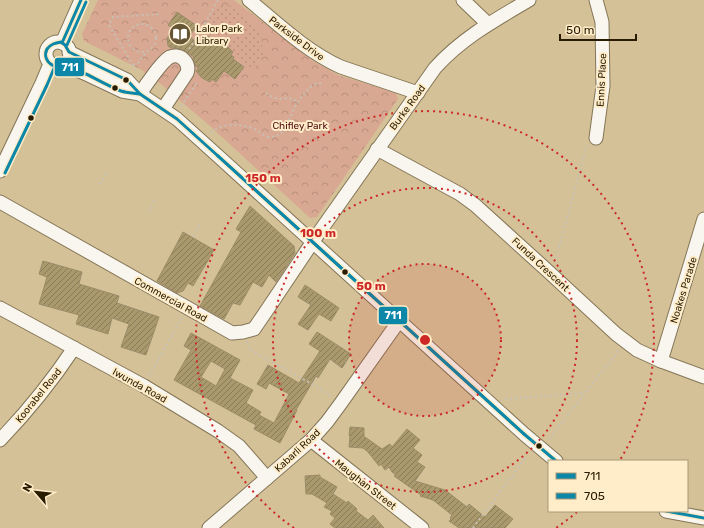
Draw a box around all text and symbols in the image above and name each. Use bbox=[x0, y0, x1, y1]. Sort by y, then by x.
street label: Parkside Drive bbox=[266, 14, 327, 64]
scale bar bbox=[560, 16, 636, 42]
library icon: Lalor Park Library bbox=[167, 21, 193, 47]
place label: Lalor Park Library bbox=[196, 23, 243, 47]
text: 50 m bbox=[566, 23, 594, 37]
street label: Ennis Place bbox=[595, 53, 609, 107]
line badge: 711 bbox=[54, 57, 85, 77]
text: 711 bbox=[61, 61, 79, 74]
unlabelled marker bbox=[121, 75, 131, 85]
unlabelled marker bbox=[110, 83, 120, 93]
street label: Burke Road bbox=[387, 83, 428, 133]
unlabelled marker bbox=[26, 113, 36, 123]
park label: Chifley Park bbox=[272, 120, 328, 132]
text: 150 m bbox=[245, 171, 281, 185]
text: 100 m bbox=[300, 226, 336, 240]
street label: Funda Crescent bbox=[509, 235, 571, 294]
street label: Noakes Parade bbox=[668, 255, 700, 325]
unlabelled marker bbox=[340, 267, 350, 277]
street label: Commercial Road bbox=[132, 275, 209, 325]
text: 50 m bbox=[356, 279, 386, 293]
line badge: 711 bbox=[378, 306, 408, 325]
text: 711 bbox=[384, 309, 402, 322]
centre of rings bbox=[418, 333, 432, 347]
street label: Koorabel Road bbox=[13, 366, 64, 425]
street label: Iwunda Road bbox=[110, 366, 169, 406]
street label: Kabarli Road bbox=[272, 427, 323, 475]
unlabelled marker bbox=[534, 441, 544, 451]
street label: Maughan Street bbox=[332, 457, 398, 512]
legend bbox=[548, 460, 688, 512]
text: 711 bbox=[584, 469, 600, 483]
north arrow bbox=[16, 472, 56, 512]
text: N bbox=[20, 481, 35, 494]
text: 705 bbox=[584, 489, 605, 503]

